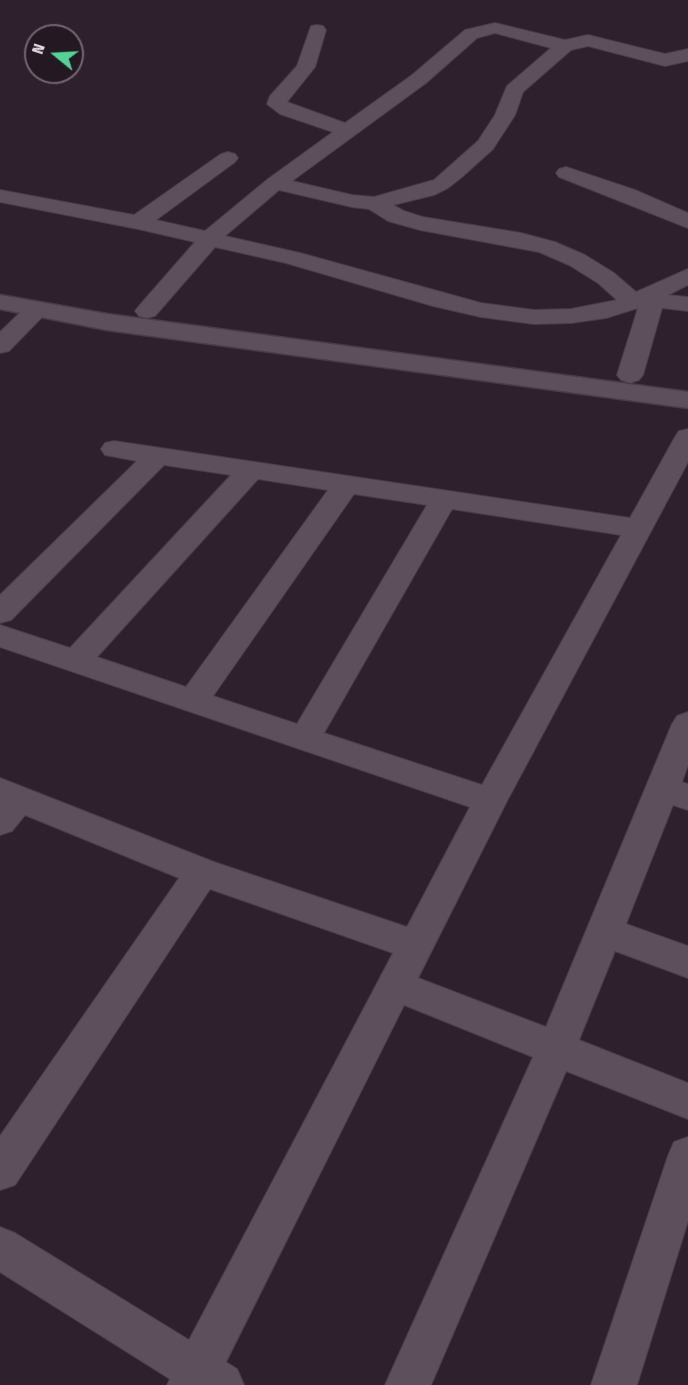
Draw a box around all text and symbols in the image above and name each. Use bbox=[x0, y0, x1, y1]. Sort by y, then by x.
north arrow bbox=[24, 24, 84, 84]
text: N bbox=[28, 41, 49, 56]

